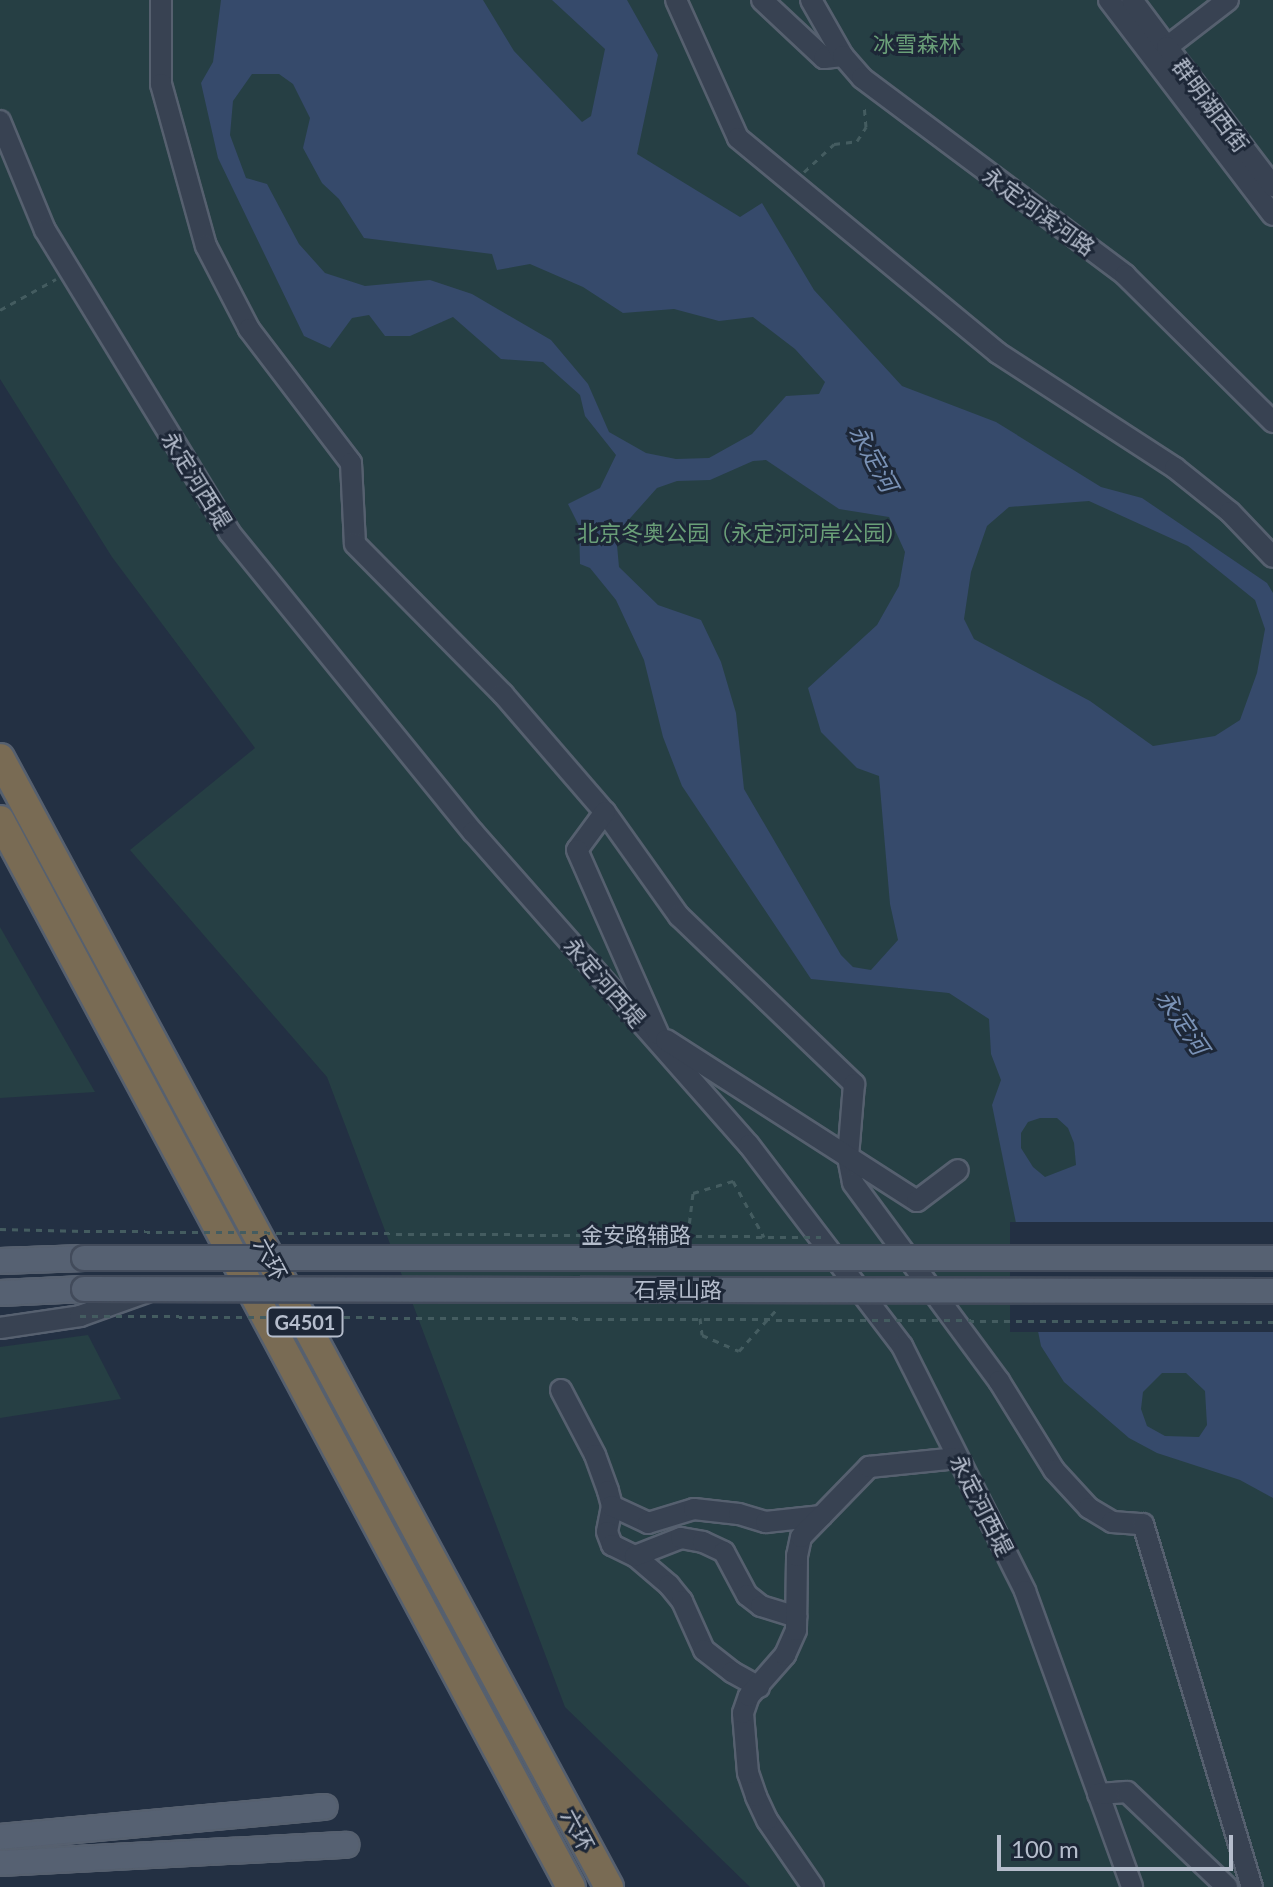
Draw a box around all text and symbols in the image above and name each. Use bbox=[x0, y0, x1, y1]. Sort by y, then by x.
park label: 冰雪森林 bbox=[873, 31, 961, 57]
street label: 群明湖西街 bbox=[1167, 53, 1255, 157]
street label: 永定河滨河路 bbox=[978, 162, 1100, 260]
water label: 永定河 bbox=[844, 420, 904, 496]
street label: 永定河西堤 bbox=[157, 426, 237, 534]
park label: 北京冬奥公园（永定河河岸公园） bbox=[577, 520, 907, 546]
street label: 永定河西堤 bbox=[559, 932, 651, 1032]
water label: 永定河 bbox=[1151, 984, 1215, 1060]
street label: 金安路辅路 bbox=[581, 1222, 691, 1248]
street label: 六环 bbox=[249, 1233, 293, 1285]
street label: 石景山路 bbox=[634, 1277, 722, 1303]
road number: G4501 bbox=[265, 1306, 345, 1338]
street label: 永定河西堤 bbox=[945, 1450, 1019, 1560]
street label: 六环 bbox=[556, 1804, 600, 1856]
scale bar bbox=[1001, 1819, 1237, 1869]
text: 100 m bbox=[1011, 1834, 1079, 1863]

